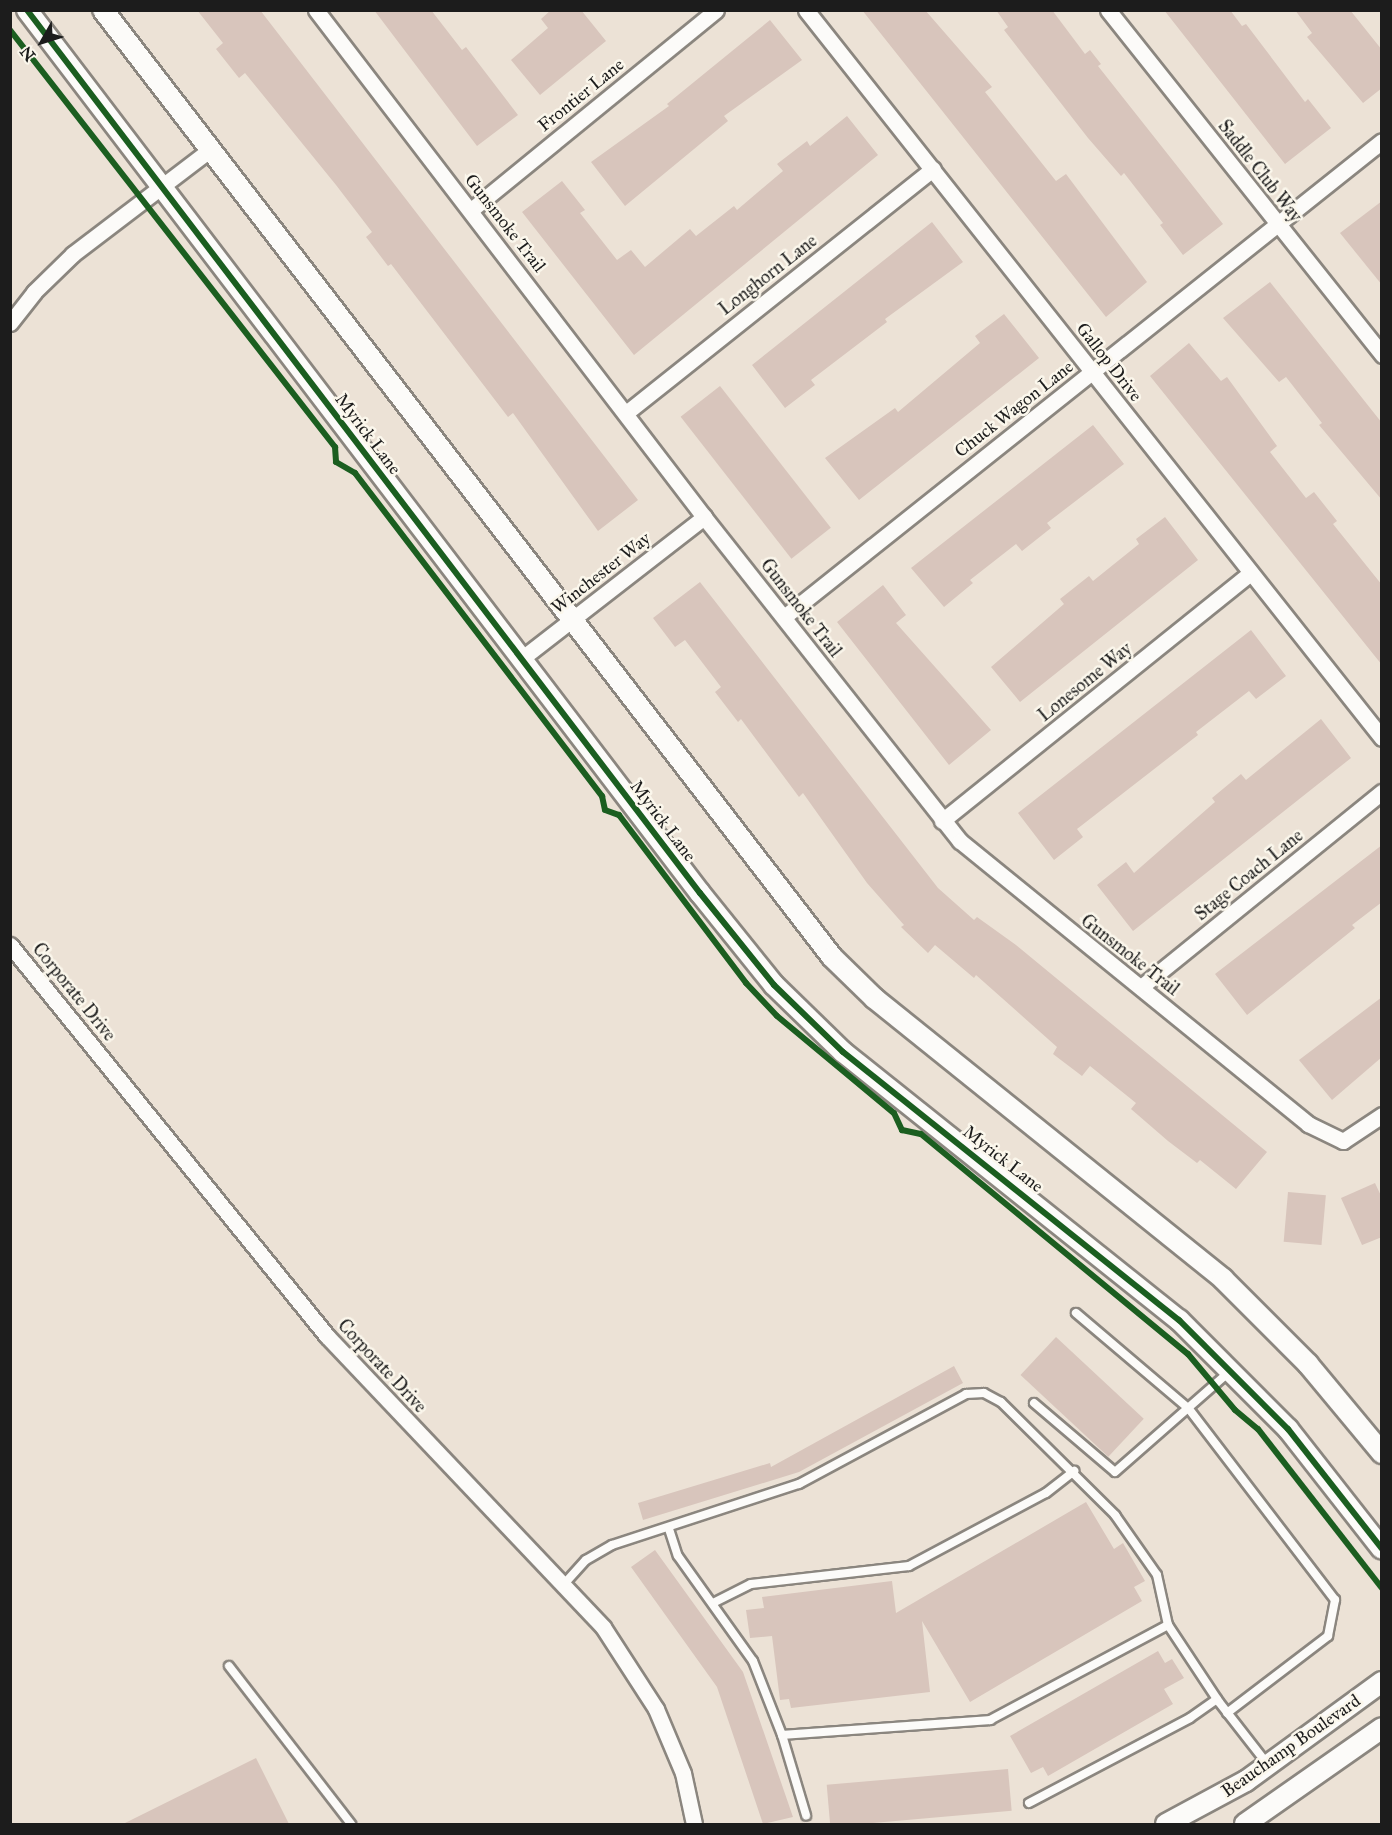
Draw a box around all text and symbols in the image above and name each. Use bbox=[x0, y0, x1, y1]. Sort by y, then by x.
north arrow bbox=[12, 12, 72, 72]
text: N bbox=[16, 42, 39, 65]
street label: Frontier Lane bbox=[534, 54, 628, 136]
street label: Saddle Club Way bbox=[1213, 116, 1307, 226]
street label: Gunsmoke Trail bbox=[460, 170, 550, 276]
street label: Longhorn Lane bbox=[715, 230, 821, 320]
street label: Gallop Drive bbox=[1072, 318, 1146, 406]
street label: Chuck Wagon Lane bbox=[950, 356, 1078, 462]
street label: Myrick Lane bbox=[330, 389, 406, 479]
street label: Winchester Way bbox=[547, 528, 655, 618]
street label: Gunsmoke Trail bbox=[756, 555, 846, 661]
street label: Lonesome Way bbox=[1034, 638, 1136, 726]
street label: Myrick Lane bbox=[625, 776, 701, 866]
street label: Stage Coach Lane bbox=[1191, 825, 1307, 925]
street label: Gunsmoke Trail bbox=[1077, 910, 1183, 1000]
street label: Corporate Drive bbox=[28, 939, 120, 1045]
street label: Myrick Lane bbox=[958, 1121, 1048, 1197]
street label: Corporate Drive bbox=[333, 1315, 431, 1417]
street label: Beauchamp Boulevard bbox=[1217, 1690, 1365, 1802]

